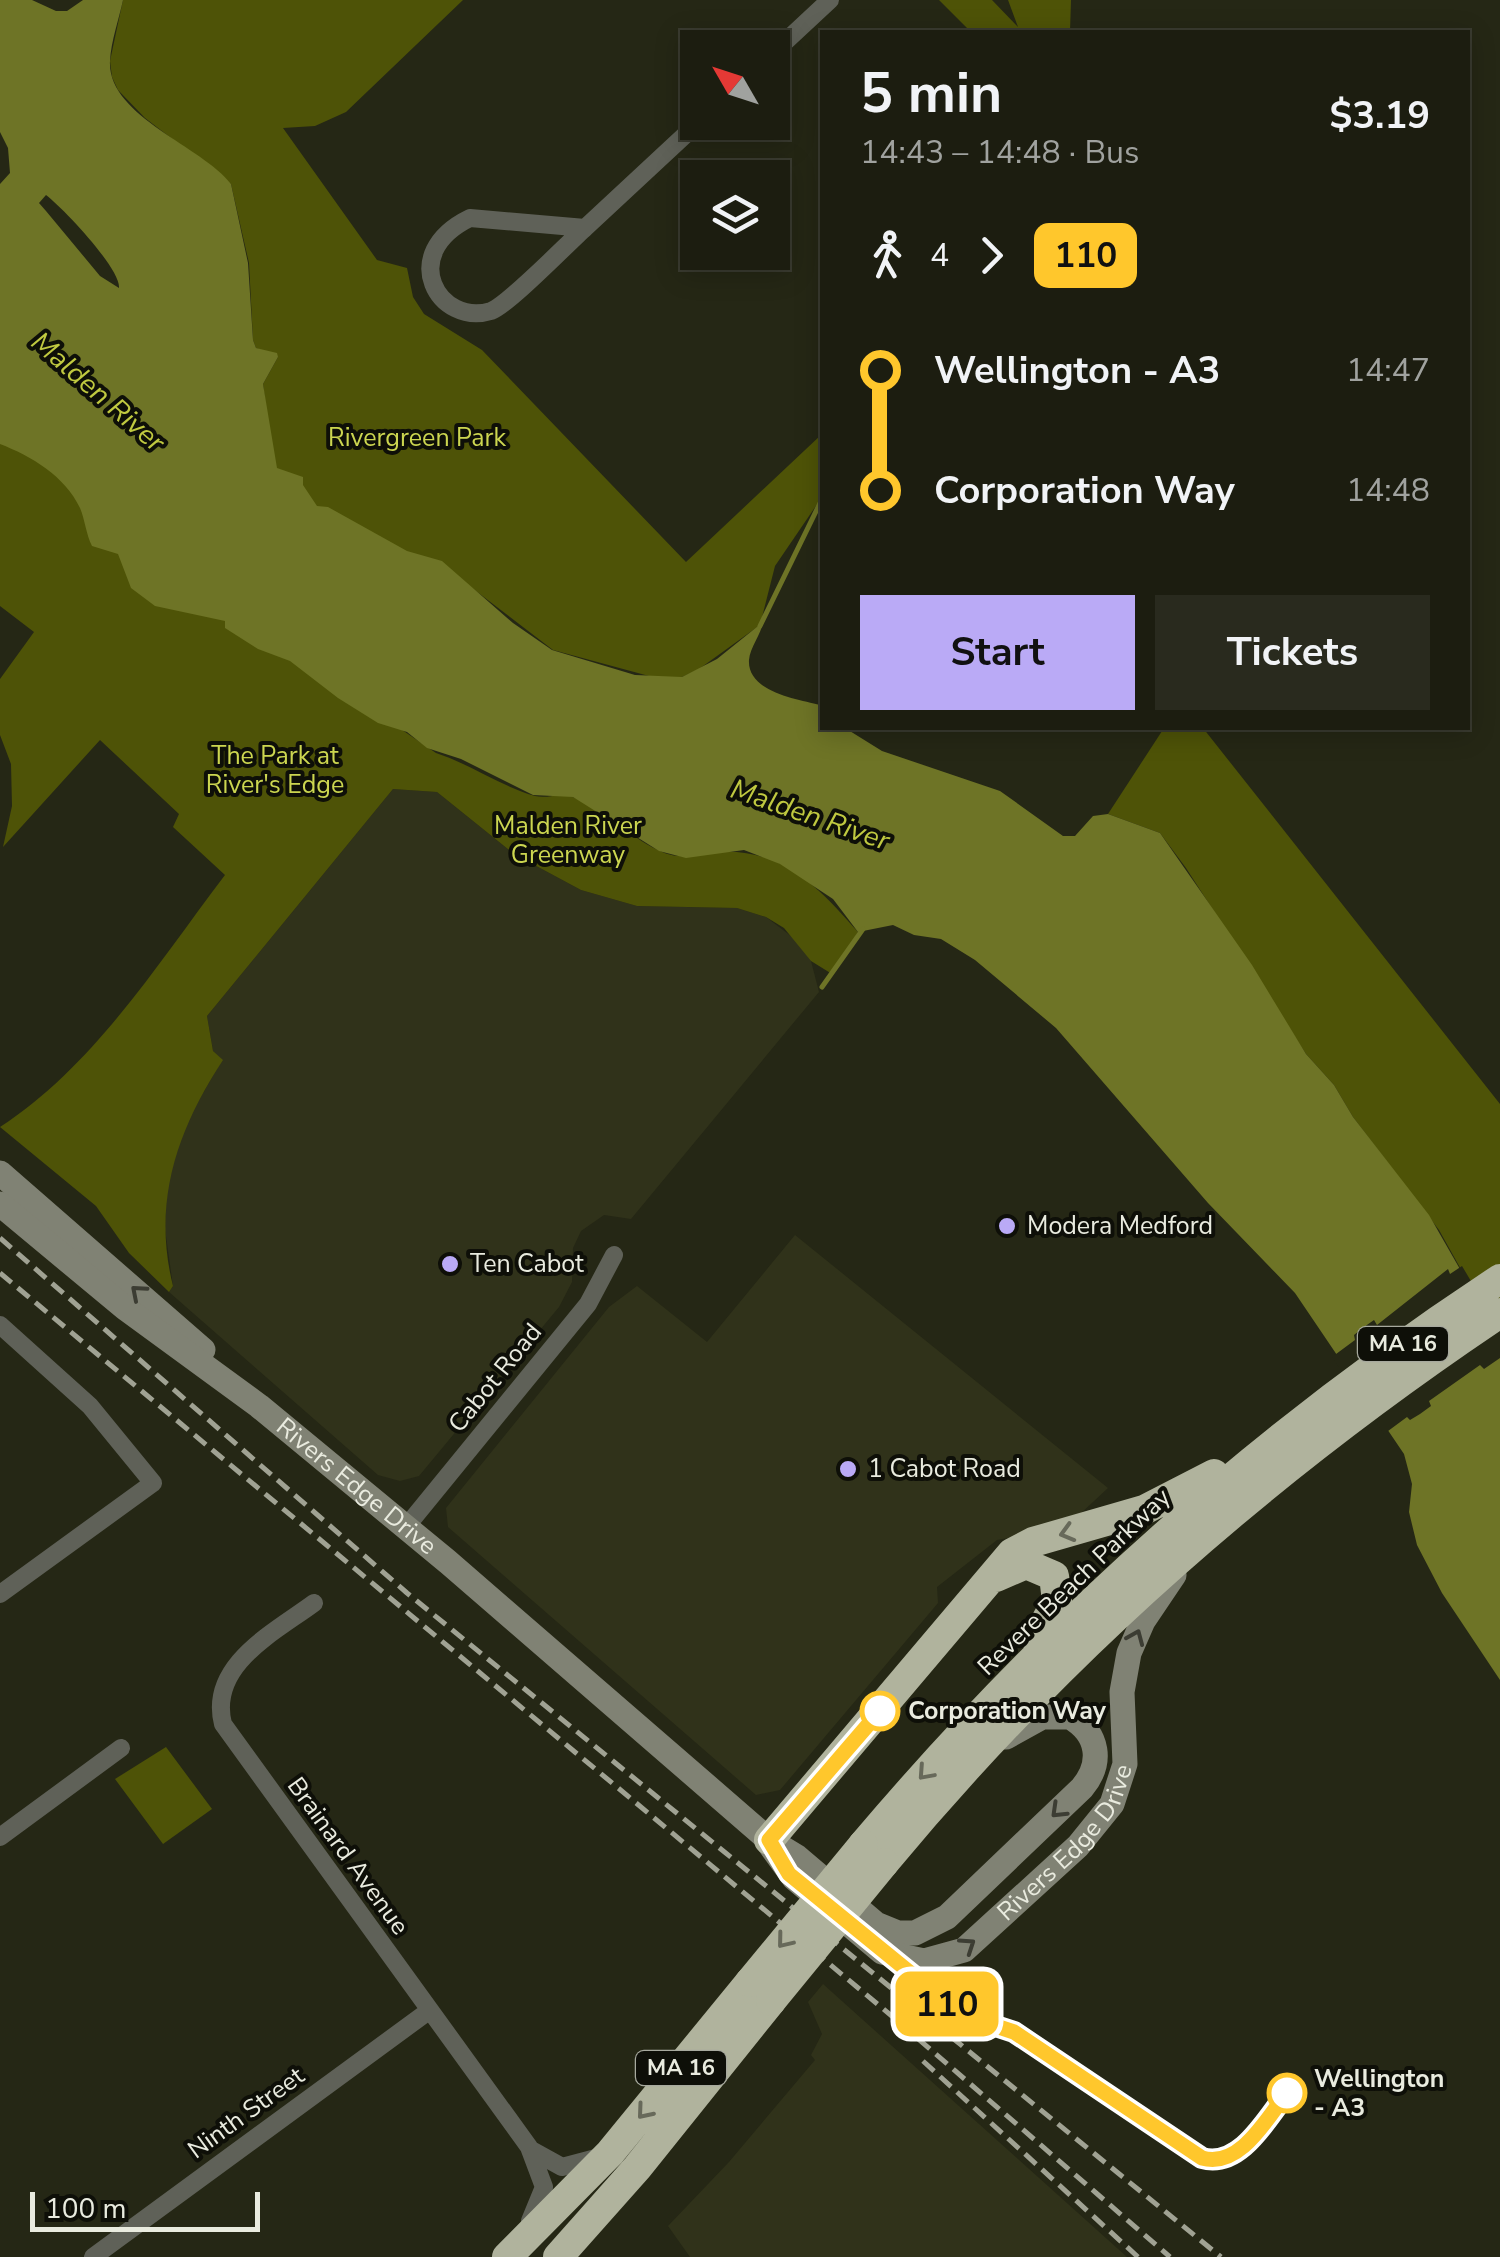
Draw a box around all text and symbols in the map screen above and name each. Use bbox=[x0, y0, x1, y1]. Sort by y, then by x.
north arrow bbox=[680, 30, 790, 140]
map controls bbox=[680, 30, 790, 270]
text: 5 min bbox=[860, 56, 1002, 131]
text: $3.19 bbox=[1329, 90, 1430, 141]
text: 14:43 – 14:48 · Bus bbox=[860, 131, 1139, 174]
button: layers bbox=[680, 160, 790, 270]
icon: walk bbox=[860, 228, 915, 283]
icon: forward bbox=[964, 228, 1019, 283]
text: 110 bbox=[1054, 232, 1117, 279]
text: 4 bbox=[930, 234, 949, 277]
water label: Malden River bbox=[23, 323, 174, 461]
text: Wellington - A3 bbox=[934, 345, 1220, 396]
text: 14:47 bbox=[1346, 349, 1430, 392]
park label: Rivergreen Park bbox=[328, 421, 506, 455]
text: Corporation Way bbox=[934, 465, 1235, 516]
text: 14:48 bbox=[1346, 469, 1430, 512]
button: Start bbox=[860, 595, 1135, 710]
button: Tickets bbox=[1155, 595, 1430, 710]
park label: The Park at River's Edge bbox=[206, 739, 344, 802]
water label: Malden River bbox=[726, 770, 895, 860]
park label: Malden River Greenway bbox=[494, 809, 642, 872]
place label: Modera Medford bbox=[1027, 1209, 1213, 1243]
marker: Modera Medford bbox=[996, 1215, 1018, 1237]
place label: Ten Cabot bbox=[470, 1247, 584, 1281]
marker: Ten Cabot bbox=[439, 1253, 461, 1275]
one-way arrow bbox=[131, 1285, 149, 1303]
street label: Cabot Road bbox=[440, 1316, 550, 1440]
road number: MA 16 bbox=[1358, 1327, 1448, 1361]
street label: Rivers Edge Drive bbox=[269, 1410, 444, 1563]
place label: 1 Cabot Road bbox=[868, 1452, 1021, 1486]
marker: 1 Cabot Road bbox=[837, 1458, 859, 1480]
street label: Revere Beach Parkway bbox=[970, 1481, 1178, 1683]
one-way arrow bbox=[1058, 1521, 1076, 1542]
one-way arrow bbox=[1124, 1630, 1144, 1648]
marker: Corporation Way bbox=[861, 1692, 899, 1730]
place label: Corporation Way bbox=[908, 1694, 1107, 1728]
street label: Rivers Edge Drive bbox=[990, 1760, 1141, 1929]
one-way arrow bbox=[919, 1761, 937, 1780]
street label: Brainard Avenue bbox=[279, 1770, 417, 1942]
one-way arrow bbox=[1051, 1799, 1069, 1817]
one-way arrow bbox=[778, 1929, 796, 1947]
one-way arrow bbox=[957, 1939, 976, 1957]
line badge: 110 bbox=[890, 1972, 1004, 2036]
text: 110 bbox=[915, 1981, 979, 2028]
road number: MA 16 bbox=[636, 2051, 726, 2085]
street label: Ninth Street bbox=[181, 2059, 311, 2167]
place label: Wellington - A3 bbox=[1314, 2062, 1444, 2125]
marker: Wellington - A3 bbox=[1268, 2074, 1306, 2112]
one-way arrow bbox=[638, 2101, 656, 2119]
scale bar bbox=[30, 2187, 260, 2232]
text: 100 m bbox=[45, 2190, 127, 2228]

